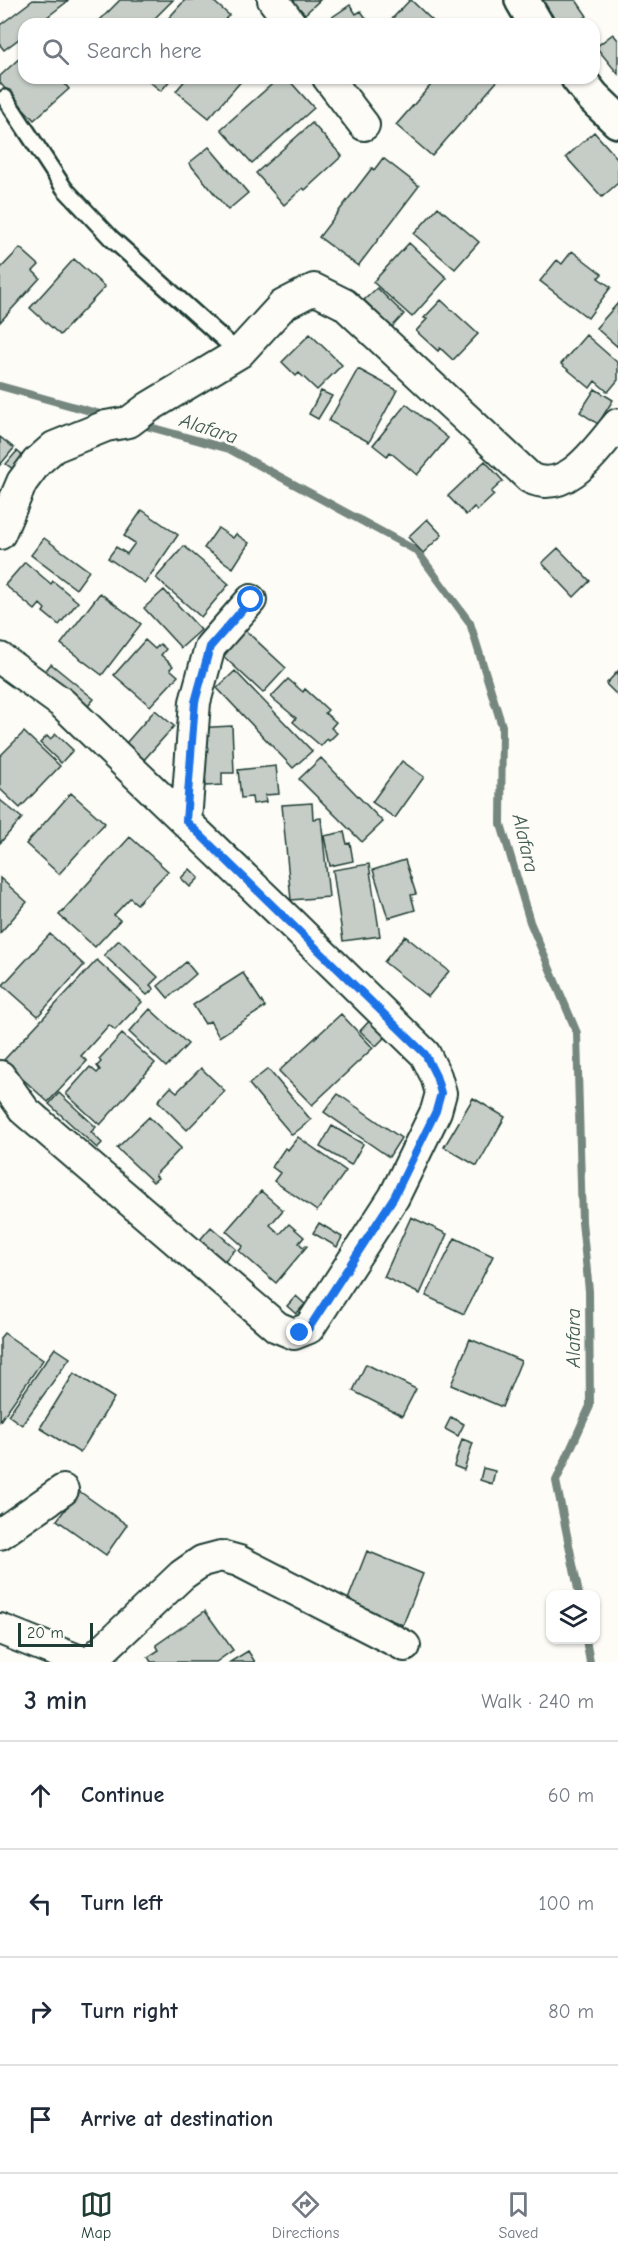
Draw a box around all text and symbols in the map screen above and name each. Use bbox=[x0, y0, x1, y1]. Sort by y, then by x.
search box bbox=[18, 18, 600, 84]
icon: search bbox=[39, 35, 72, 68]
text: Search here bbox=[87, 38, 202, 64]
water label: Alafara bbox=[176, 408, 241, 449]
route start bbox=[237, 586, 263, 612]
water label: Alafara bbox=[507, 811, 543, 875]
water label: Alafara bbox=[562, 1308, 585, 1369]
route end bbox=[286, 1319, 312, 1345]
map controls bbox=[546, 1590, 600, 1644]
button: layers bbox=[546, 1590, 600, 1644]
scale bar bbox=[18, 1620, 93, 1648]
text: 20 m bbox=[27, 1624, 64, 1642]
text: 3 min bbox=[24, 1686, 87, 1716]
text: Walk · 240 m bbox=[481, 1690, 594, 1713]
icon: ahead bbox=[24, 1779, 57, 1812]
text: Continue bbox=[81, 1782, 164, 1808]
text: 60 m bbox=[548, 1784, 594, 1807]
icon: left bbox=[24, 1887, 57, 1920]
text: Turn left bbox=[81, 1890, 163, 1916]
text: 100 m bbox=[539, 1892, 594, 1915]
icon: right bbox=[24, 1995, 57, 2028]
text: Turn right bbox=[81, 1998, 178, 2024]
text: 80 m bbox=[548, 2000, 594, 2023]
icon: arrive bbox=[24, 2103, 57, 2136]
text: Arrive at destination bbox=[81, 2106, 273, 2132]
tab: Map bbox=[80, 2188, 113, 2242]
tab: Directions bbox=[272, 2188, 339, 2242]
tab: Saved bbox=[498, 2188, 538, 2242]

